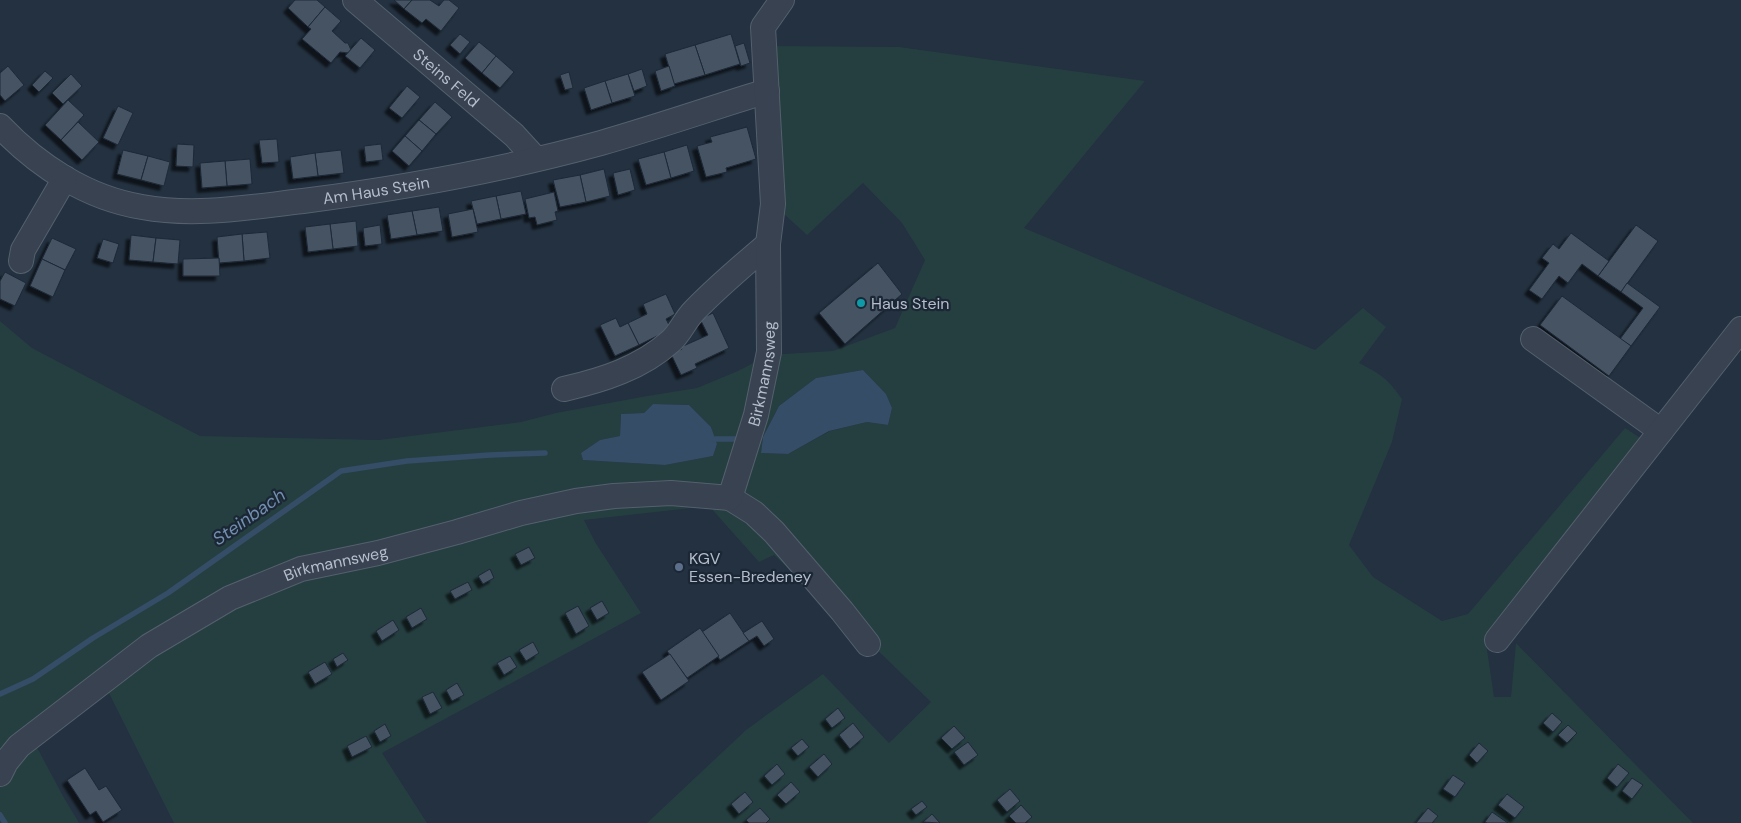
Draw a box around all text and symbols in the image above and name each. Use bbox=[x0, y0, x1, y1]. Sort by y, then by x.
street label: Steins Feld bbox=[409, 44, 484, 112]
street label: Am Haus Stein bbox=[321, 172, 431, 209]
place label: Haus Stein bbox=[871, 293, 950, 314]
marker: Haus Stein bbox=[855, 297, 867, 309]
street label: Birkmannsweg bbox=[743, 321, 780, 429]
water label: Steinbach bbox=[208, 483, 290, 551]
street label: Birkmannsweg bbox=[280, 541, 390, 586]
place label: KGV Essen-Bredeney bbox=[689, 548, 811, 587]
marker: KGV Essen-Bredeney bbox=[673, 561, 685, 573]

